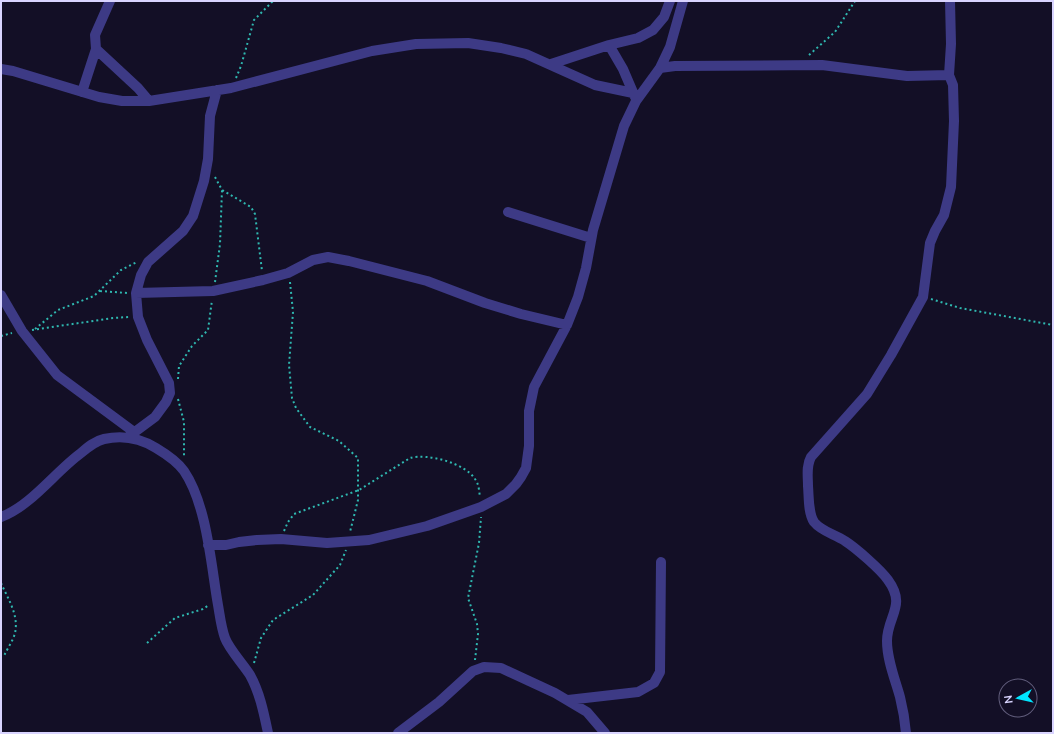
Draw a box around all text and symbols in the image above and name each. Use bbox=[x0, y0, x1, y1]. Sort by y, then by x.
north arrow bbox=[998, 678, 1038, 718]
text: N bbox=[1001, 694, 1016, 704]

